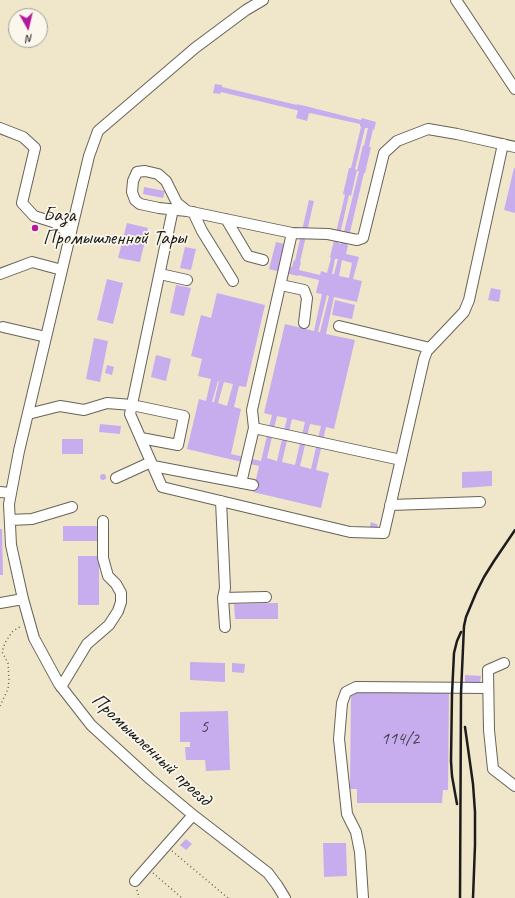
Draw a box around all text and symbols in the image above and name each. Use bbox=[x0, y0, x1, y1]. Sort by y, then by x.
north arrow bbox=[8, 8, 48, 48]
text: N bbox=[25, 31, 34, 46]
place label: База Промышленной Тары bbox=[43, 204, 186, 251]
marker: База Промышленной Тары bbox=[30, 223, 40, 233]
street label: Промышленный проезд bbox=[86, 688, 216, 812]
house number: 5 bbox=[200, 716, 208, 738]
house number: 114/2 bbox=[381, 728, 419, 750]

